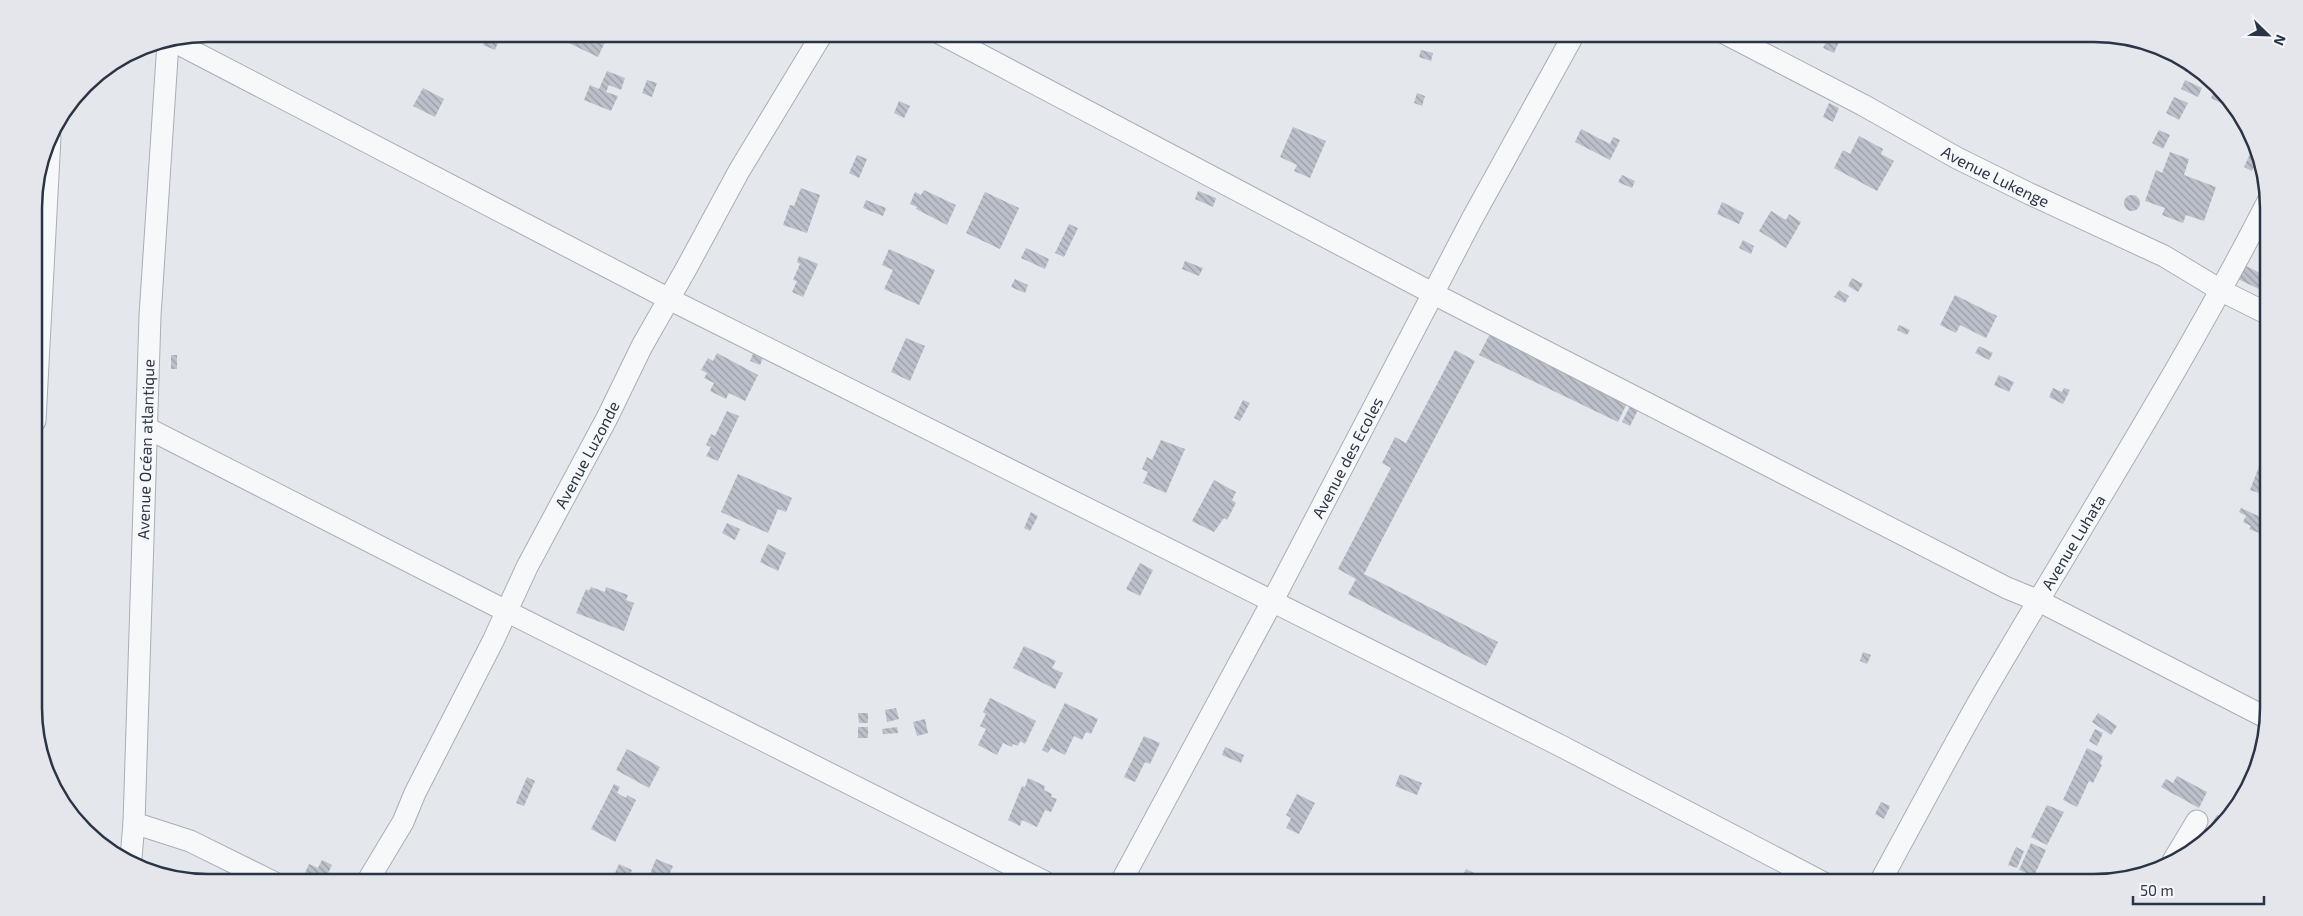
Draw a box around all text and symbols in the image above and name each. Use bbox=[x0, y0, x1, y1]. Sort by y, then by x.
north arrow bbox=[2243, 10, 2293, 60]
text: N bbox=[2271, 32, 2290, 48]
street label: Avenue Lukenge bbox=[1939, 141, 2053, 211]
street label: Avenue Océan atlantique bbox=[133, 359, 158, 540]
street label: Avenue des Ecoles bbox=[1308, 394, 1386, 521]
street label: Avenue Luzonde bbox=[550, 398, 623, 511]
street label: Avenue Luhata bbox=[2037, 491, 2109, 593]
scale bar bbox=[2133, 874, 2264, 906]
text: 50 m bbox=[2140, 881, 2174, 899]

